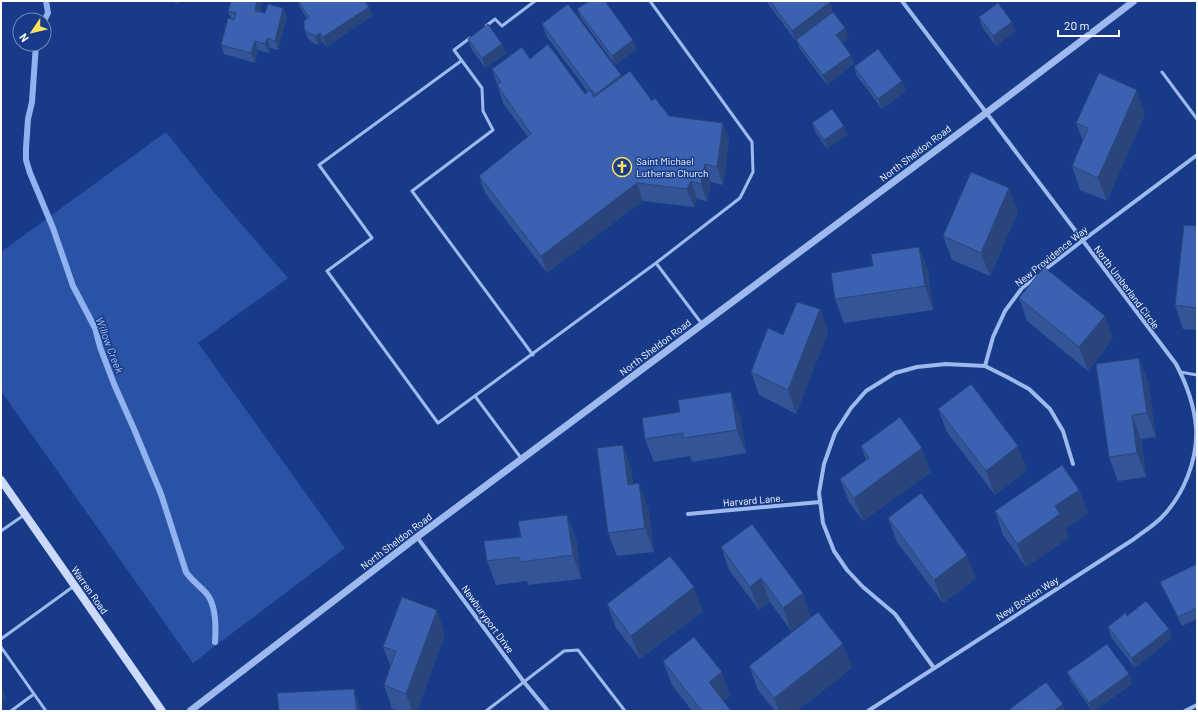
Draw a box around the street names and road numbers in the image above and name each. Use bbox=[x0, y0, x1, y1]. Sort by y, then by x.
street label: North Sheldon Road bbox=[877, 122, 953, 184]
street label: New Providence Way bbox=[1012, 223, 1090, 289]
street label: North Umberland Circle bbox=[1092, 243, 1162, 331]
street label: North Sheldon Road bbox=[617, 316, 693, 378]
street label: Harvard Lane. bbox=[722, 491, 784, 509]
street label: North Sheldon Road bbox=[358, 510, 434, 572]
street label: Warren Road bbox=[69, 564, 111, 616]
street label: New Boston Way bbox=[994, 573, 1061, 623]
street label: Newburyport Drive bbox=[459, 583, 517, 655]

